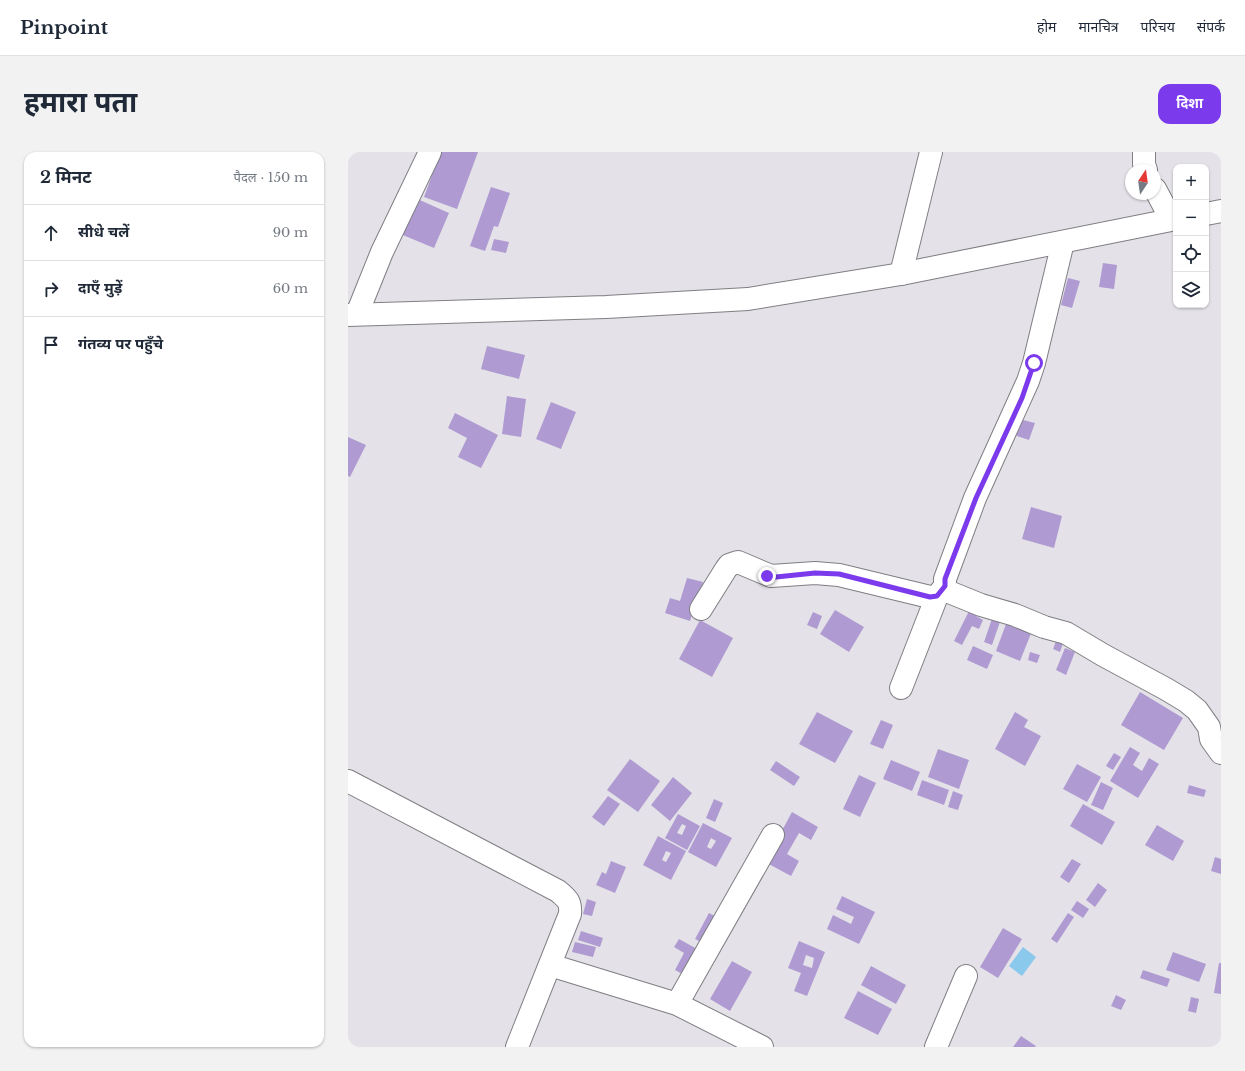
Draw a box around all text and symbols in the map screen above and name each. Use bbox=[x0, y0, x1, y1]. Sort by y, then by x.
text: Pinpoint bbox=[20, 16, 108, 39]
text: होम bbox=[1037, 18, 1056, 36]
text: मानचित्र bbox=[1078, 18, 1119, 36]
text: परिचय bbox=[1141, 18, 1175, 36]
text: संपर्क bbox=[1197, 18, 1225, 36]
button: दिशा bbox=[1158, 84, 1221, 124]
text: हमारा पता bbox=[24, 85, 137, 120]
north arrow bbox=[1125, 164, 1161, 200]
map controls bbox=[1173, 164, 1209, 308]
button: + bbox=[1173, 164, 1209, 200]
text: 2 मिनट bbox=[40, 167, 91, 188]
text: पैदल · 150 m bbox=[234, 169, 308, 186]
button: − bbox=[1173, 200, 1209, 236]
icon: ahead bbox=[40, 222, 62, 244]
text: सीधे चलें bbox=[78, 222, 129, 241]
text: 90 m bbox=[273, 224, 308, 241]
button: locate bbox=[1173, 236, 1209, 272]
button: layers bbox=[1173, 272, 1209, 308]
icon: right bbox=[40, 278, 62, 300]
text: दाएँ मुड़ें bbox=[78, 278, 122, 297]
text: 60 m bbox=[273, 280, 308, 297]
icon: arrive bbox=[40, 334, 62, 356]
text: गंतव्य पर पहुँचे bbox=[78, 334, 163, 353]
route start bbox=[1025, 354, 1043, 372]
route end bbox=[758, 567, 776, 585]

